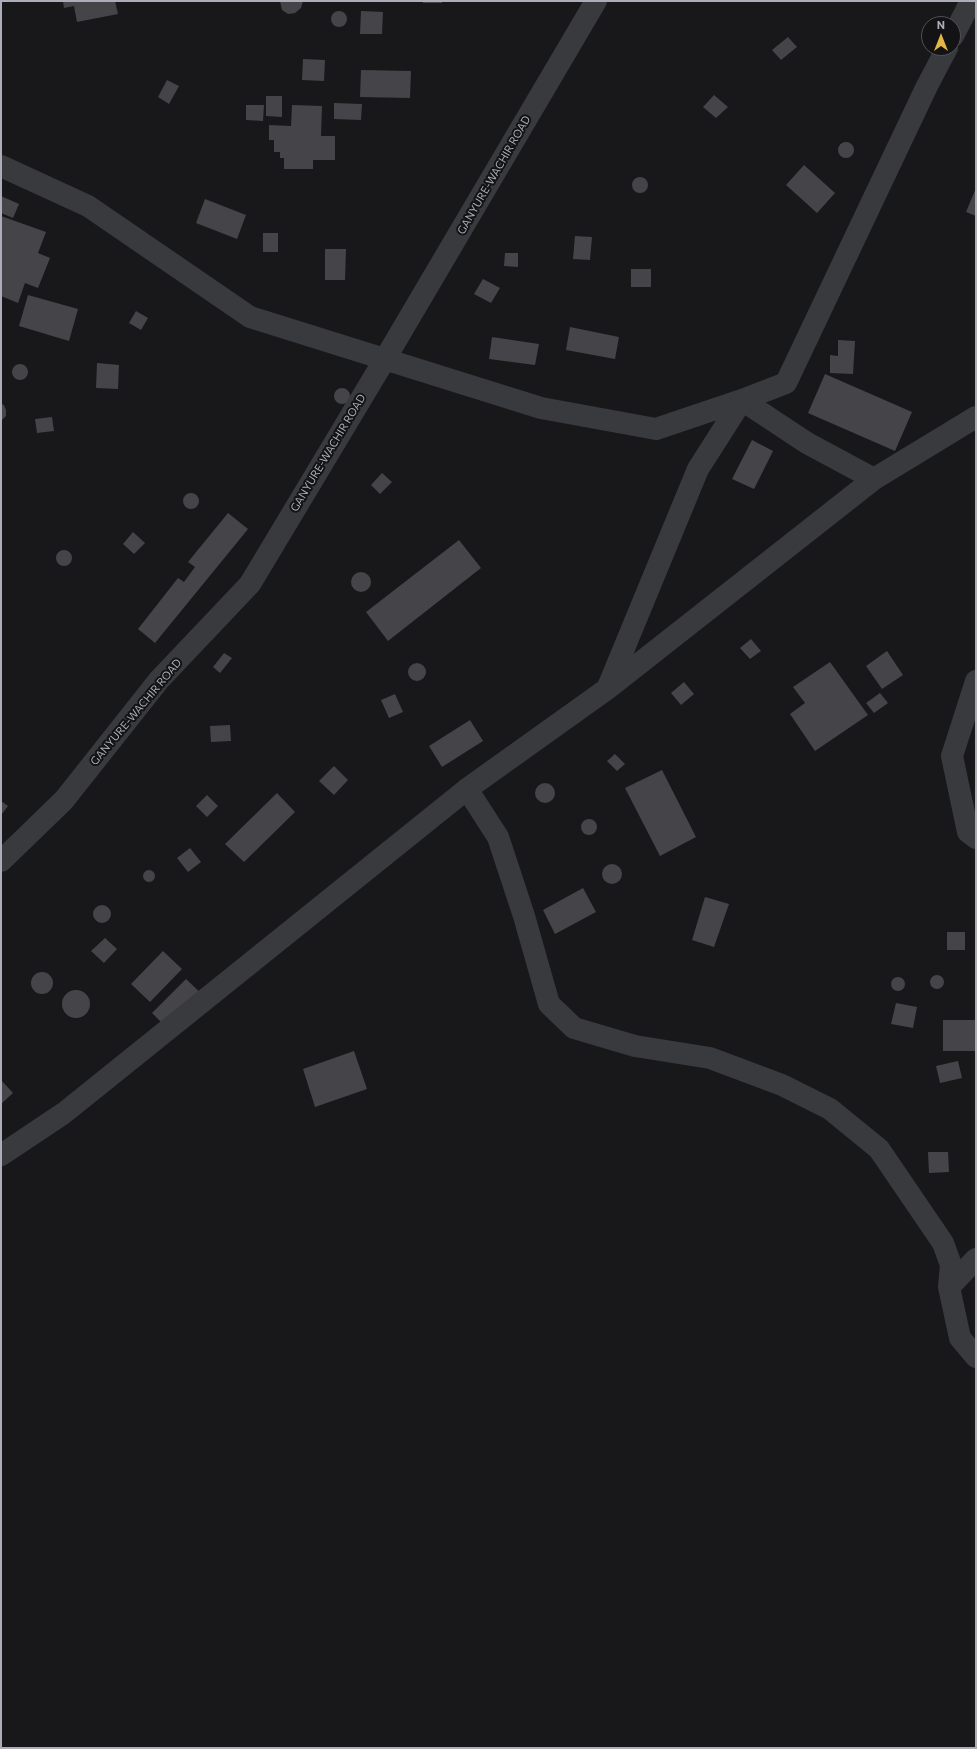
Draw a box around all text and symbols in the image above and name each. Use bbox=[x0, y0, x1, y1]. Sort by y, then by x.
north arrow bbox=[921, 16, 961, 56]
text: N bbox=[937, 18, 945, 31]
street label: GANYURE-WACHIR ROAD bbox=[455, 113, 533, 237]
street label: GANYURE-WACHIR ROAD bbox=[288, 392, 368, 514]
street label: GANYURE-WACHIR ROAD bbox=[88, 656, 184, 768]

